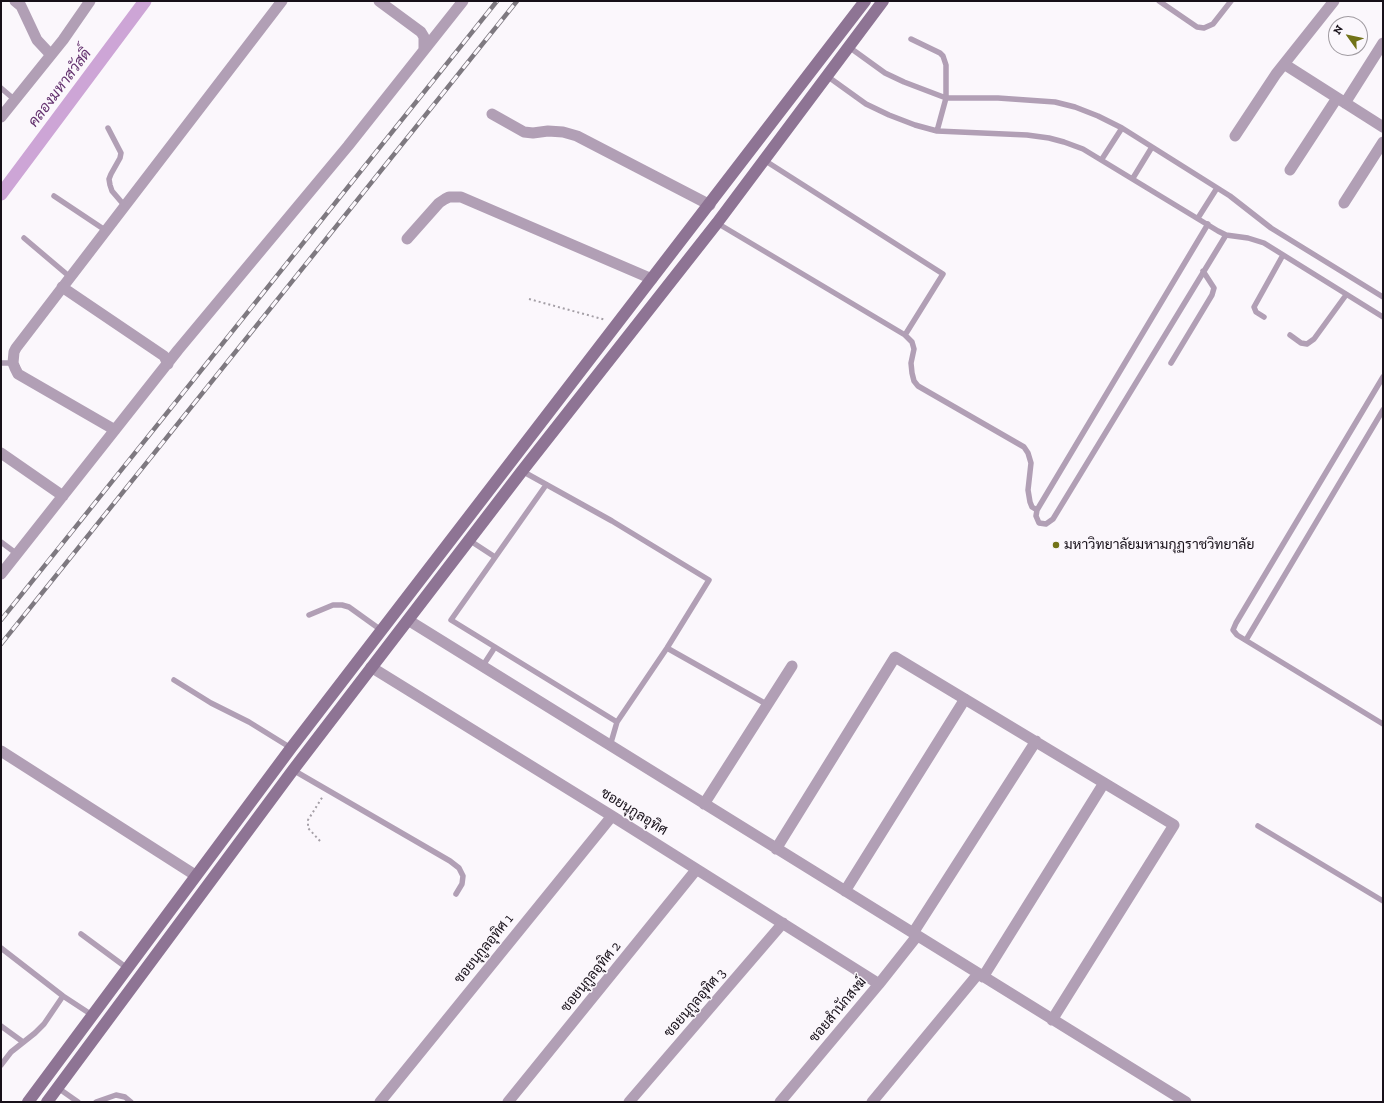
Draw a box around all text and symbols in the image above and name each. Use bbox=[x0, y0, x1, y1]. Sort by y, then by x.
north arrow bbox=[1328, 16, 1368, 56]
text: N bbox=[1331, 23, 1346, 37]
water label: คลองมหาสวัสดิ์ bbox=[25, 45, 95, 131]
place label: มหาวิทยาลัยมหามกุฏราชวิทยาลัย bbox=[1064, 537, 1254, 553]
marker: มหาวิทยาลัยมหามกุฏราชวิทยาลัย bbox=[1051, 540, 1061, 550]
street label: ซอยนุกูลอุทิศ bbox=[597, 785, 671, 839]
street label: ซอยนุกูลอุทิศ 1 bbox=[451, 911, 517, 987]
street label: ซอยนุกูลอุทิศ 2 bbox=[557, 938, 625, 1016]
street label: ซอยนุกูลอุทิศ 3 bbox=[661, 965, 729, 1041]
street label: ซอยสำนักสงฆ์ bbox=[806, 974, 870, 1046]

